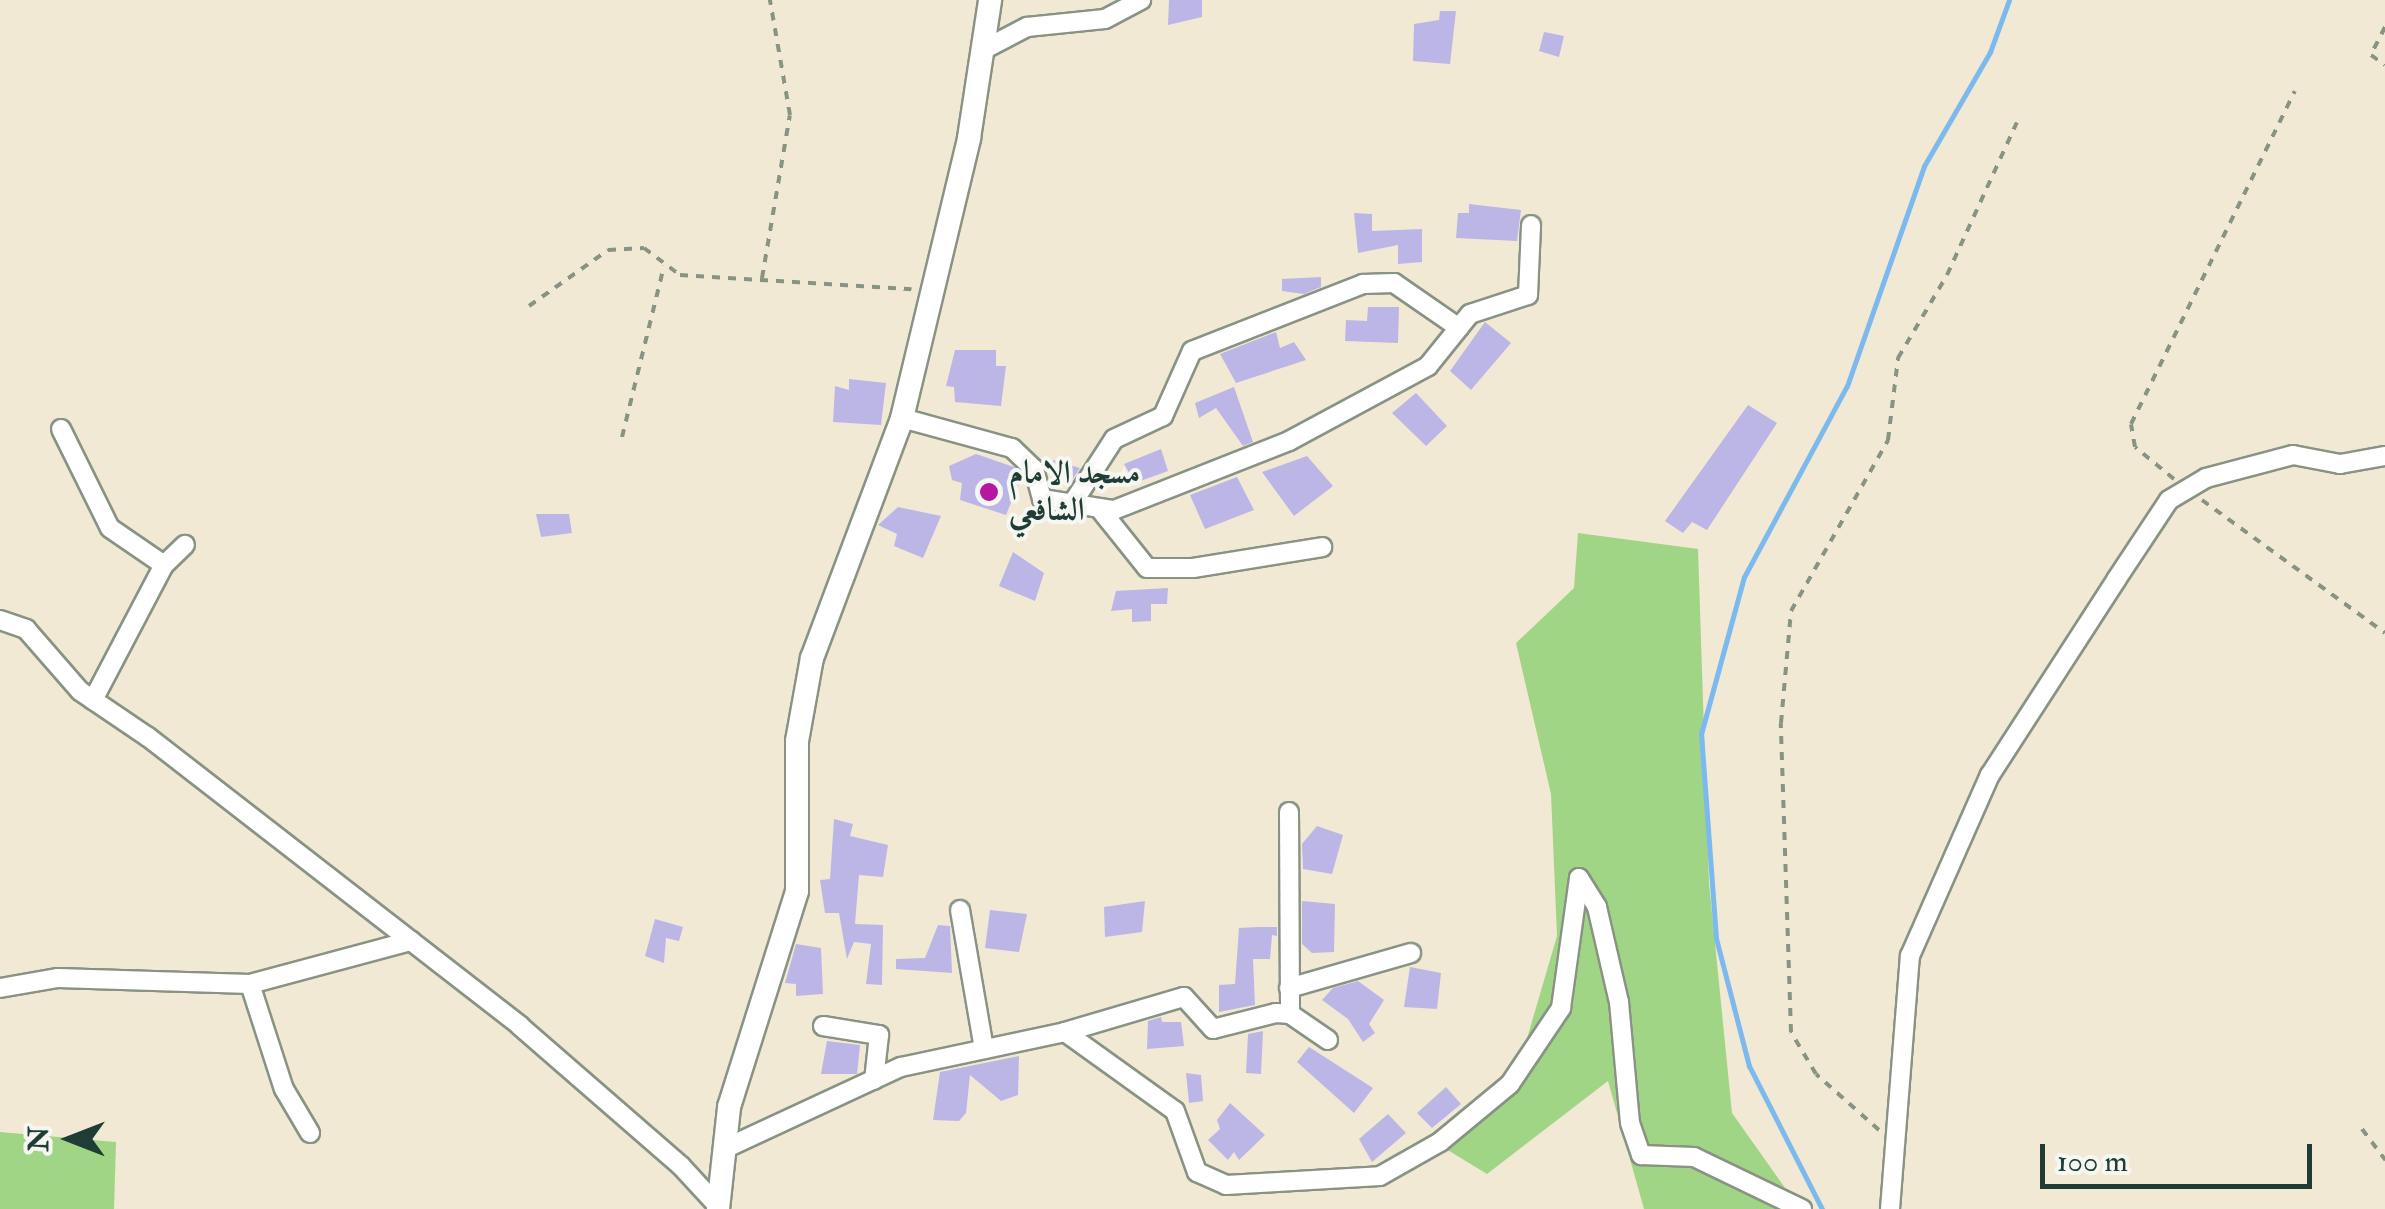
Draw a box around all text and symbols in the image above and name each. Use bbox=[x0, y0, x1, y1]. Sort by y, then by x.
place label: مسجد الامام الشافعي bbox=[1009, 455, 1140, 530]
marker: مسجد الامام الشافعي bbox=[978, 481, 1000, 503]
north arrow bbox=[20, 1089, 120, 1189]
scale bar bbox=[2045, 1124, 2318, 1186]
text: N bbox=[22, 1126, 57, 1152]
text: 100 m bbox=[2057, 1143, 2128, 1180]

